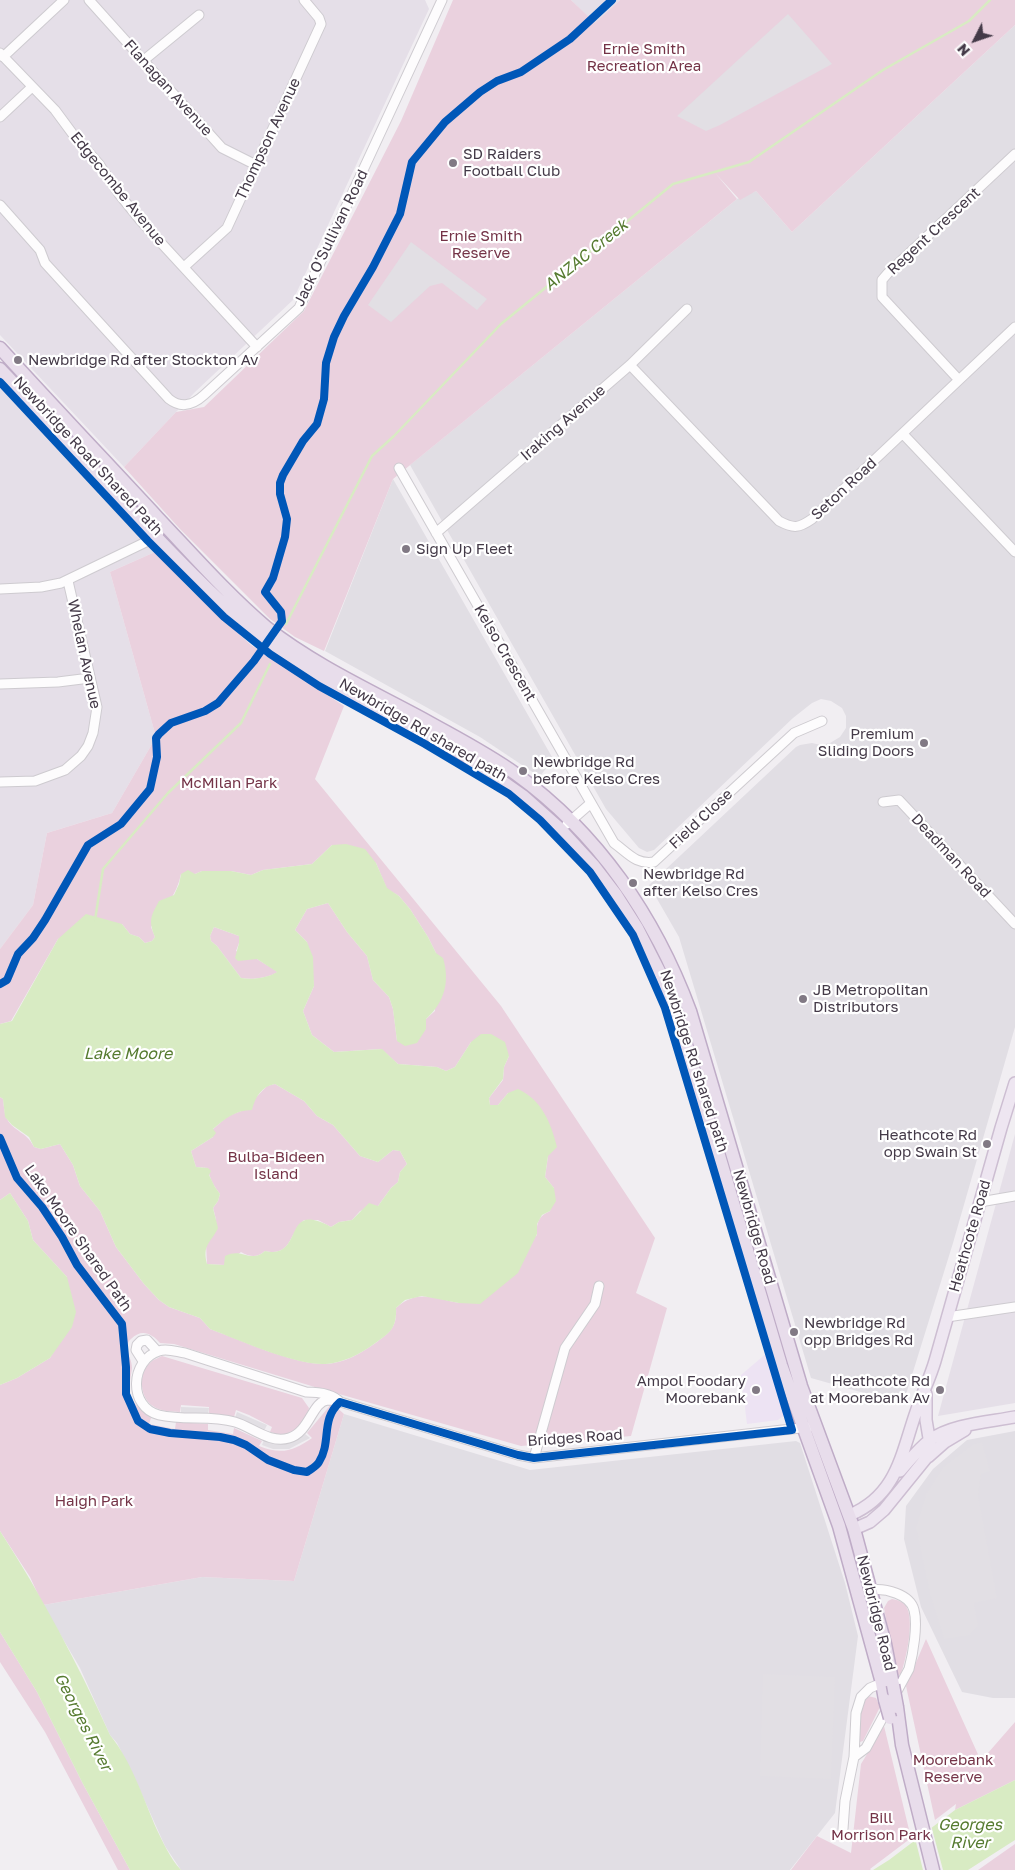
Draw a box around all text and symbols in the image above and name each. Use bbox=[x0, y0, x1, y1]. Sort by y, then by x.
north arrow bbox=[950, 15, 1000, 65]
street label: Flanagan Avenue bbox=[120, 36, 216, 140]
park label: Ernie Smith Recreation Area bbox=[587, 40, 701, 75]
text: N bbox=[953, 41, 973, 60]
street label: Thompson Avenue bbox=[232, 75, 304, 203]
street label: Edgecombe Avenue bbox=[67, 128, 169, 250]
place label: SD Raiders Football Club bbox=[463, 145, 560, 180]
marker: SD Raiders Football Club bbox=[447, 157, 459, 169]
street label: Jack O'Sullivan Road bbox=[290, 167, 372, 309]
street label: Regent Crescent bbox=[884, 183, 984, 279]
water label: ANZAC Creek bbox=[540, 215, 632, 295]
park label: Ernie Smith Reserve bbox=[440, 227, 522, 262]
place label: Newbridge Rd after Stockton Av bbox=[28, 351, 258, 369]
marker: Newbridge Rd after Stockton Av bbox=[12, 354, 24, 366]
street label: Newbridge Road Shared Path bbox=[10, 373, 166, 539]
street label: Iraking Avenue bbox=[517, 381, 609, 465]
street label: Seton Road bbox=[808, 454, 880, 524]
place label: Sign Up Fleet bbox=[416, 540, 513, 558]
marker: Sign Up Fleet bbox=[400, 543, 412, 555]
street label: Whelan Avenue bbox=[64, 598, 104, 710]
street label: Kelso Crescent bbox=[470, 601, 540, 705]
street label: Newbridge Rd shared path bbox=[336, 674, 510, 786]
place label: Premium Sliding Doors bbox=[818, 725, 914, 760]
marker: Premium Sliding Doors bbox=[918, 737, 930, 749]
place label: Newbridge Rd before Kelso Cres bbox=[533, 753, 660, 788]
marker: Newbridge Rd before Kelso Cres bbox=[517, 765, 529, 777]
park label: McMilan Park bbox=[181, 774, 277, 792]
street label: Field Close bbox=[666, 785, 736, 853]
street label: Deadman Road bbox=[907, 810, 995, 902]
place label: Newbridge Rd after Kelso Cres bbox=[643, 865, 758, 900]
marker: Newbridge Rd after Kelso Cres bbox=[627, 877, 639, 889]
street label: Newbridge Rd shared path bbox=[656, 967, 732, 1155]
place label: JB Metropolitan Distributors bbox=[813, 981, 928, 1016]
marker: JB Metropolitan Distributors bbox=[797, 993, 809, 1005]
water label: Lake Moore bbox=[84, 1044, 172, 1064]
place label: Heathcote Rd opp Swain St bbox=[878, 1126, 977, 1161]
marker: Heathcote Rd opp Swain St bbox=[981, 1138, 993, 1150]
park label: Bulba-Bideen Island bbox=[227, 1148, 325, 1183]
street label: Lake Moore Shared Path bbox=[21, 1161, 135, 1315]
street label: Newbridge Road bbox=[729, 1167, 779, 1287]
street label: Heathcote Road bbox=[945, 1178, 995, 1294]
place label: Newbridge Rd opp Bridges Rd bbox=[804, 1314, 913, 1349]
marker: Newbridge Rd opp Bridges Rd bbox=[788, 1326, 800, 1338]
place label: Ampol Foodary Moorebank bbox=[637, 1372, 746, 1407]
place label: Heathcote Rd at Moorebank Av bbox=[810, 1372, 930, 1407]
marker: Ampol Foodary Moorebank bbox=[750, 1384, 762, 1396]
marker: Heathcote Rd at Moorebank Av bbox=[934, 1384, 946, 1396]
street label: Bridges Road bbox=[527, 1426, 623, 1450]
park label: Haigh Park bbox=[55, 1492, 133, 1510]
street label: Newbridge Road bbox=[853, 1553, 899, 1673]
water label: Georges River bbox=[50, 1670, 116, 1774]
park label: Moorebank Reserve bbox=[913, 1751, 993, 1786]
park label: Bill Morrison Park bbox=[831, 1809, 931, 1844]
water label: Georges River bbox=[938, 1815, 1002, 1853]

